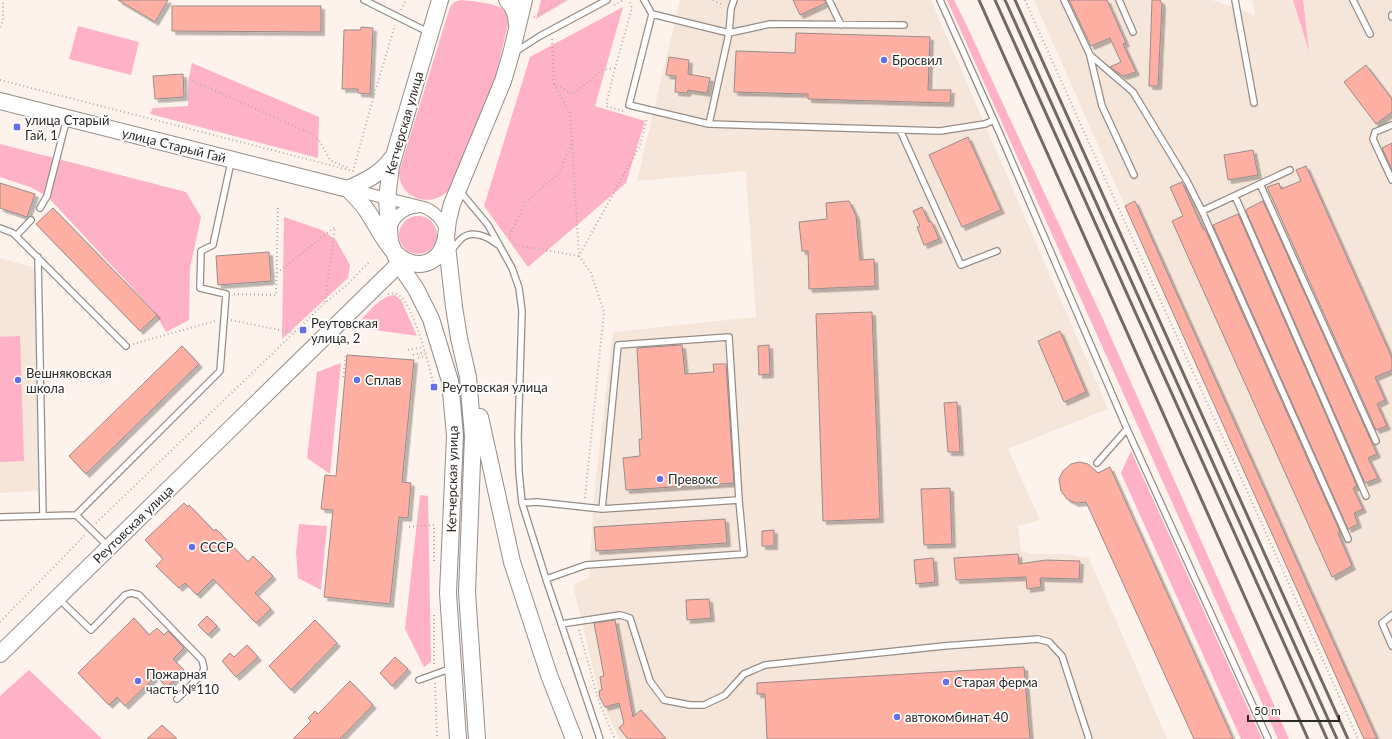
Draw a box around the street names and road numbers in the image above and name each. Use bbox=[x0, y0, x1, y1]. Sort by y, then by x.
street label: Кетчерская улица bbox=[382, 69, 426, 177]
street label: улица Старый Гай bbox=[120, 124, 228, 166]
street label: Кетчерская улица bbox=[443, 425, 461, 533]
street label: Реутовская улица bbox=[89, 482, 177, 566]

